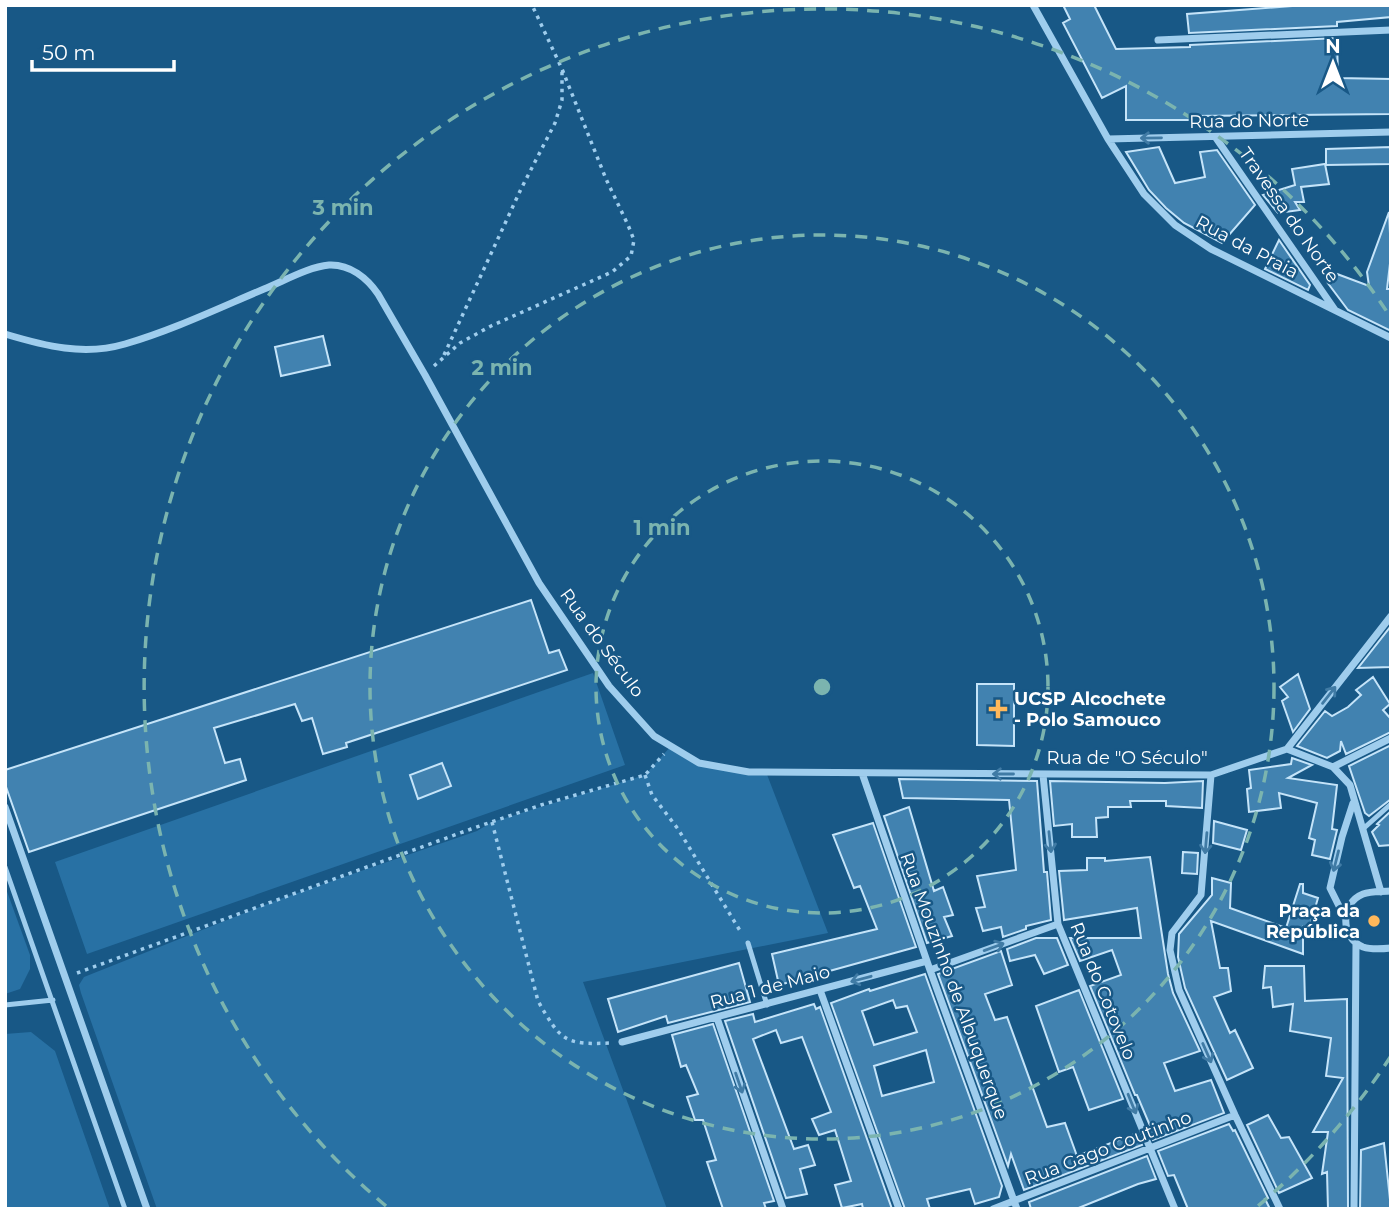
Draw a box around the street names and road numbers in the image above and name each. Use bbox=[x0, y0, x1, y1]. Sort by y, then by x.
street label: Rua do Norte bbox=[1189, 109, 1309, 133]
street label: Travessa do Norte bbox=[1234, 143, 1344, 287]
street label: Rua da Praia bbox=[1192, 211, 1302, 283]
street label: Rua do Século bbox=[555, 584, 649, 702]
street label: Rua de "O Século" bbox=[1046, 747, 1208, 769]
street label: Rua Mouzinho de Albuquerque bbox=[895, 849, 1013, 1123]
street label: Rua do Cotovelo bbox=[1065, 919, 1141, 1063]
street label: Rua 1 de Maio bbox=[708, 960, 832, 1014]
street label: Rua Gago Coutinho bbox=[1022, 1106, 1194, 1190]

